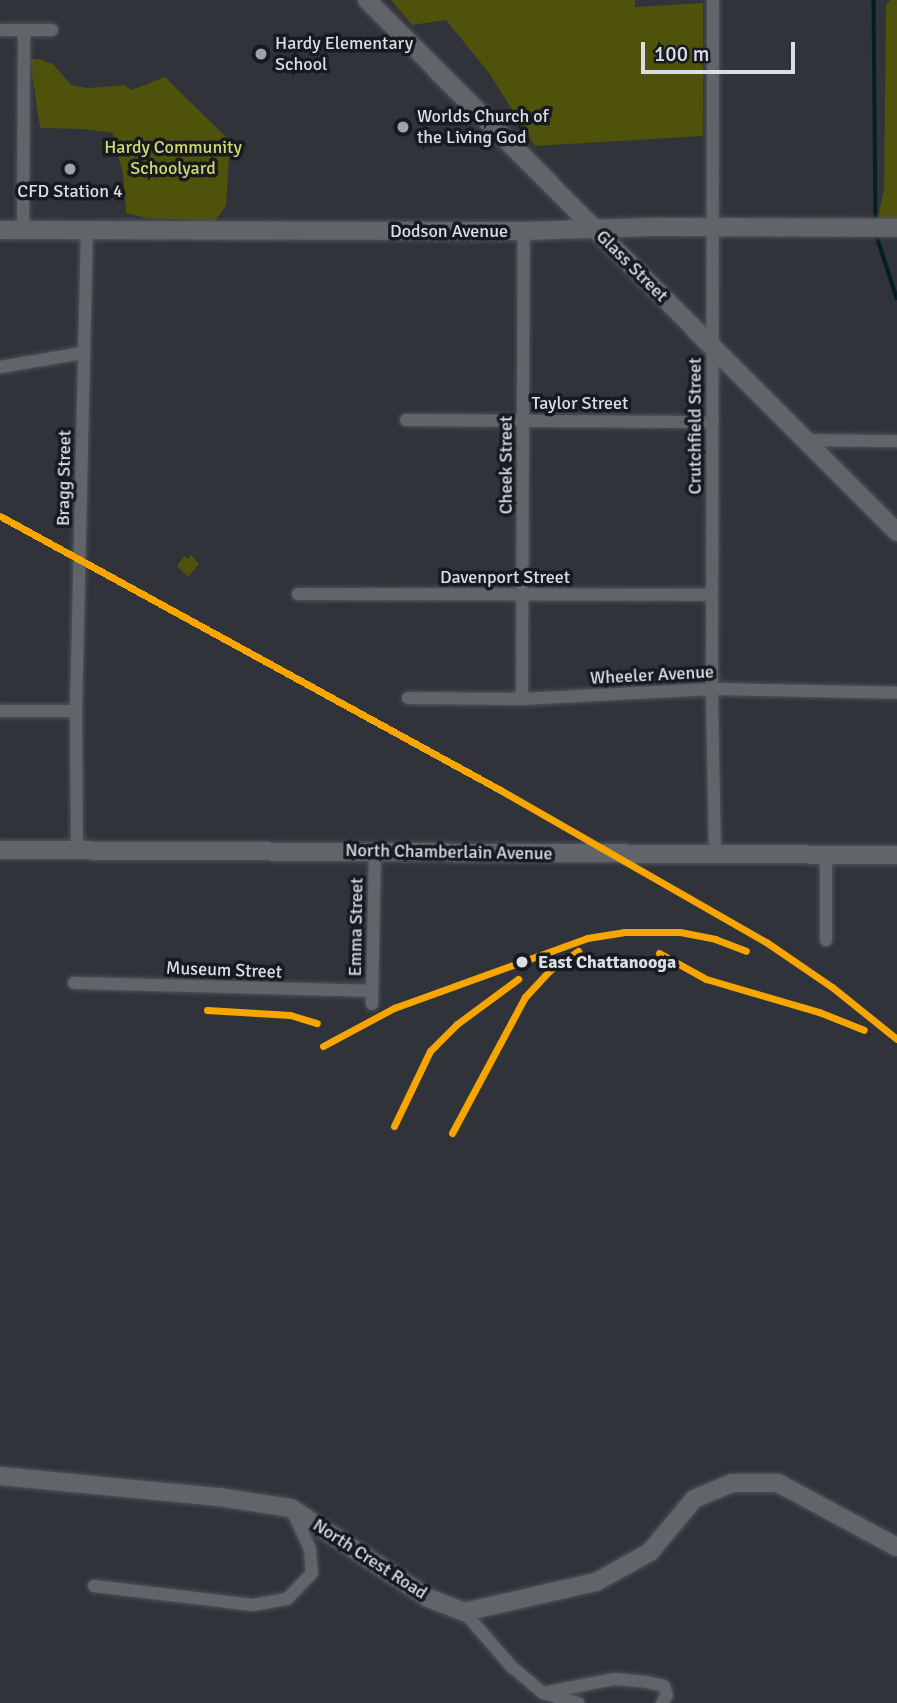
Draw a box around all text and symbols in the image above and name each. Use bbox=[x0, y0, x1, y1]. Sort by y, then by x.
scale bar bbox=[645, 28, 799, 72]
place label: Hardy Elementary School bbox=[275, 33, 413, 76]
text: 100 m bbox=[654, 41, 709, 67]
marker: Hardy Elementary School bbox=[253, 46, 269, 62]
place label: Worlds Church of the Living God bbox=[417, 106, 548, 148]
marker: Worlds Church of the Living God bbox=[395, 119, 411, 135]
park label: Hardy Community Schoolyard bbox=[104, 137, 242, 180]
marker: CFD Station 4 bbox=[62, 161, 78, 177]
place label: CFD Station 4 bbox=[17, 180, 123, 202]
street label: Dodson Avenue bbox=[390, 220, 508, 242]
street label: Glass Street bbox=[592, 226, 672, 306]
street label: Crutchfield Street bbox=[684, 358, 706, 494]
street label: Taylor Street bbox=[532, 392, 628, 414]
street label: Cheek Street bbox=[495, 416, 517, 514]
street label: Bragg Street bbox=[52, 430, 76, 526]
street label: Davenport Street bbox=[440, 566, 570, 588]
street label: Wheeler Avenue bbox=[589, 661, 715, 689]
street label: North Chamberlain Avenue bbox=[345, 839, 553, 865]
street label: Emma Street bbox=[344, 877, 368, 977]
place label: East Chattanooga bbox=[538, 951, 676, 973]
marker: East Chattanooga bbox=[512, 952, 532, 972]
street label: Museum Street bbox=[166, 957, 282, 983]
street label: North Crest Road bbox=[309, 1514, 431, 1604]

